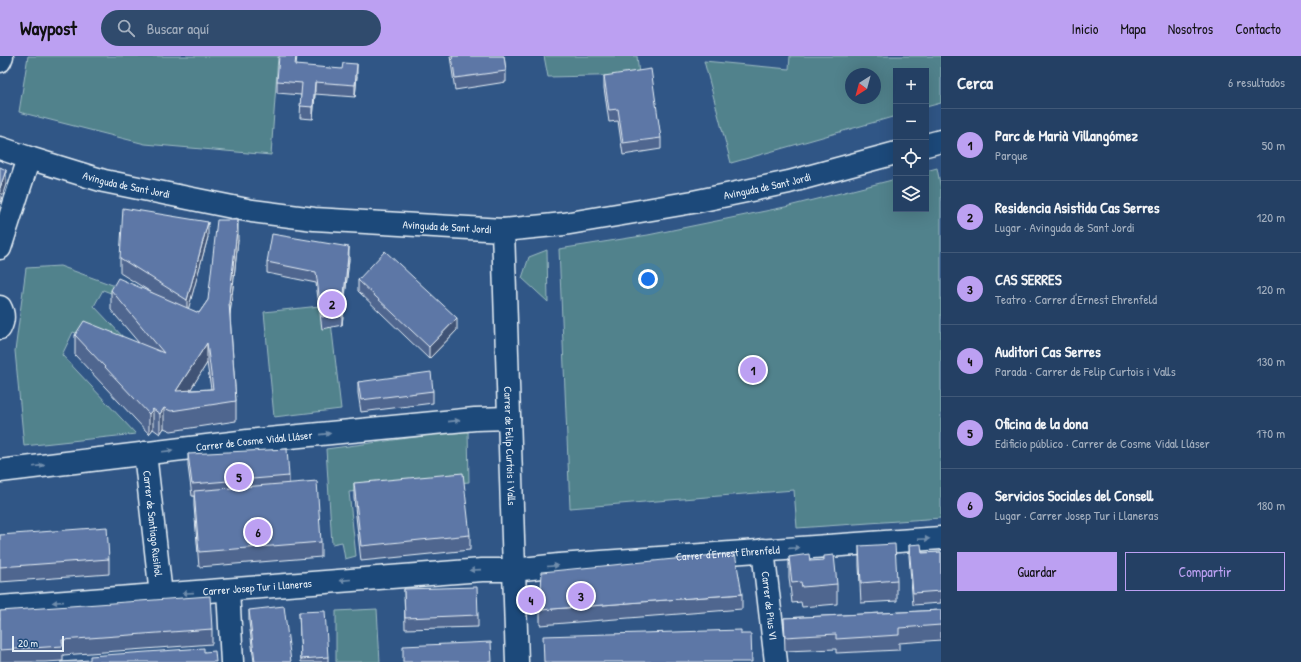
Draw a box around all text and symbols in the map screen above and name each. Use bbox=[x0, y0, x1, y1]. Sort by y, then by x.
search box bbox=[101, 10, 381, 46]
text: Waypost bbox=[20, 15, 77, 41]
icon: search bbox=[115, 17, 137, 39]
text: Buscar aquí bbox=[147, 18, 209, 39]
text: Inicio bbox=[1072, 19, 1098, 38]
text: Mapa bbox=[1120, 19, 1146, 38]
text: Nosotros bbox=[1168, 19, 1213, 38]
text: Contacto bbox=[1235, 19, 1281, 38]
north arrow bbox=[845, 68, 881, 104]
map controls bbox=[893, 68, 929, 212]
button: + bbox=[893, 68, 929, 104]
text: Cerca bbox=[957, 71, 993, 94]
text: 6 resultados bbox=[1228, 73, 1285, 91]
button: − bbox=[893, 104, 929, 140]
text: Parc de Marià Villangómez bbox=[995, 125, 1138, 146]
text: 1 bbox=[968, 136, 972, 154]
text: 50 m bbox=[1262, 136, 1285, 154]
button: locate bbox=[893, 140, 929, 176]
text: Parque bbox=[995, 146, 1028, 164]
street label: Avinguda de Sant Jordi bbox=[81, 168, 171, 201]
street label: Avinguda de Sant Jordi bbox=[722, 169, 812, 202]
button: layers bbox=[893, 176, 929, 212]
text: Residencia Asistida Cas Serres bbox=[995, 197, 1159, 218]
text: 2 bbox=[967, 208, 973, 226]
text: 120 m bbox=[1257, 208, 1285, 226]
street label: Avinguda de Sant Jordi bbox=[402, 217, 492, 236]
text: Lugar · Avinguda de Sant Jordi bbox=[995, 218, 1135, 236]
your location bbox=[638, 269, 658, 289]
text: CAS SERRES bbox=[995, 269, 1062, 290]
text: 3 bbox=[967, 280, 973, 298]
text: 120 m bbox=[1257, 280, 1285, 298]
pin: 2 bbox=[319, 289, 345, 319]
text: Teatro · Carrer d'Ernest Ehrenfeld bbox=[995, 290, 1157, 308]
text: Auditori Cas Serres bbox=[995, 341, 1101, 362]
text: 4 bbox=[968, 352, 972, 370]
text: 130 m bbox=[1257, 352, 1285, 370]
pin: 1 bbox=[740, 355, 766, 385]
text: Parada · Carrer de Felip Curtois i Valls bbox=[995, 362, 1176, 380]
street label: Carrer de Felip Curtois i Valls bbox=[501, 386, 519, 506]
text: Oficina de la dona bbox=[995, 413, 1088, 434]
one-way arrow bbox=[448, 418, 460, 424]
text: 5 bbox=[967, 424, 973, 442]
text: 170 m bbox=[1256, 424, 1285, 442]
street label: Carrer de Cosme Vidal Lláser bbox=[195, 428, 314, 454]
one-way arrow bbox=[319, 430, 331, 437]
text: Edificio público · Carrer de Cosme Vidal Lláser bbox=[995, 434, 1210, 452]
one-way arrow bbox=[162, 447, 174, 454]
pin: 5 bbox=[226, 462, 252, 492]
one-way arrow bbox=[33, 463, 45, 470]
street label: Carrer de Santiago Rusiñol bbox=[140, 470, 166, 577]
text: Servicios Sociales del Consell bbox=[995, 485, 1153, 506]
text: 6 bbox=[967, 496, 973, 514]
text: 180 m bbox=[1257, 496, 1285, 514]
text: Lugar · Carrer Josep Tur i Llaneras bbox=[995, 506, 1158, 524]
pin: 6 bbox=[245, 517, 271, 547]
one-way arrow bbox=[918, 536, 931, 542]
street label: Carrer d'Ernest Ehrenfeld bbox=[676, 542, 781, 564]
one-way arrow bbox=[788, 544, 800, 551]
button: Guardar bbox=[957, 552, 1117, 591]
button: Compartir bbox=[1125, 552, 1285, 591]
one-way arrow bbox=[547, 562, 559, 569]
one-way arrow bbox=[469, 567, 481, 574]
street label: Carrer de Pius VI bbox=[759, 571, 780, 641]
street label: Carrer Josep Tur i Llaneras bbox=[202, 576, 312, 598]
one-way arrow bbox=[339, 577, 351, 584]
pin: 3 bbox=[568, 581, 594, 611]
pin: 4 bbox=[518, 585, 544, 615]
one-way arrow bbox=[182, 589, 194, 596]
one-way arrow bbox=[52, 599, 64, 606]
scale bar bbox=[12, 634, 64, 653]
text: 20 m bbox=[18, 636, 38, 650]

